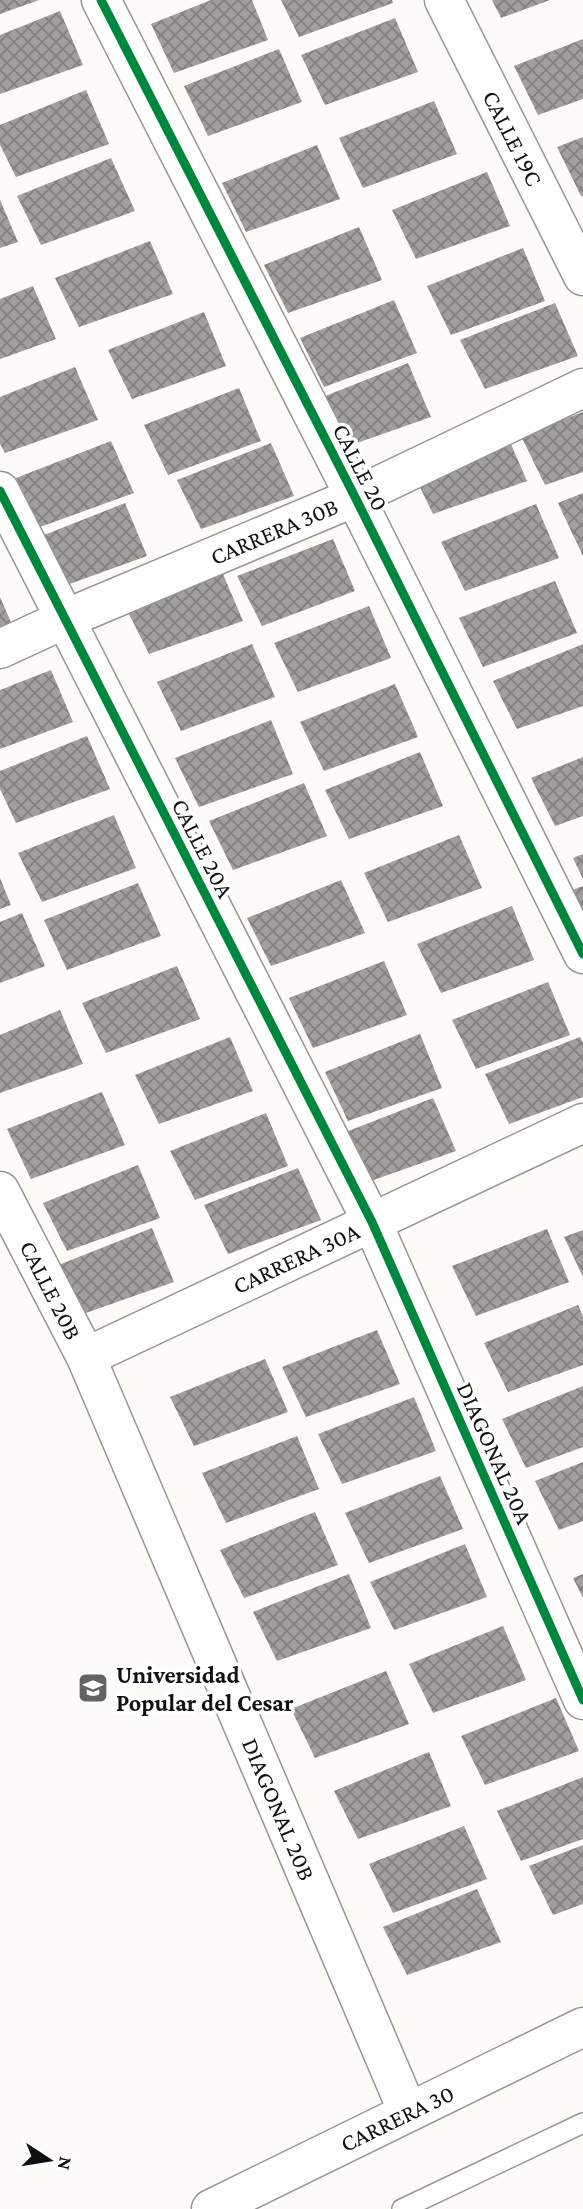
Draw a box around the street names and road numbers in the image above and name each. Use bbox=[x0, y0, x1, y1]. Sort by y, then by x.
street label: CALLE 19C bbox=[478, 86, 548, 190]
street label: CALLE 20 bbox=[328, 419, 394, 515]
street label: CARRERA 30B bbox=[206, 492, 342, 570]
street label: CALLE 20A bbox=[167, 794, 240, 902]
street label: CARRERA 30A bbox=[228, 1217, 364, 1299]
street label: CALLE 20B bbox=[15, 1236, 87, 1344]
street label: DIAGONAL 20A bbox=[452, 1378, 538, 1528]
street label: DIAGONAL 20B bbox=[237, 1734, 321, 1884]
street label: CARRERA 30 bbox=[336, 2079, 458, 2157]

